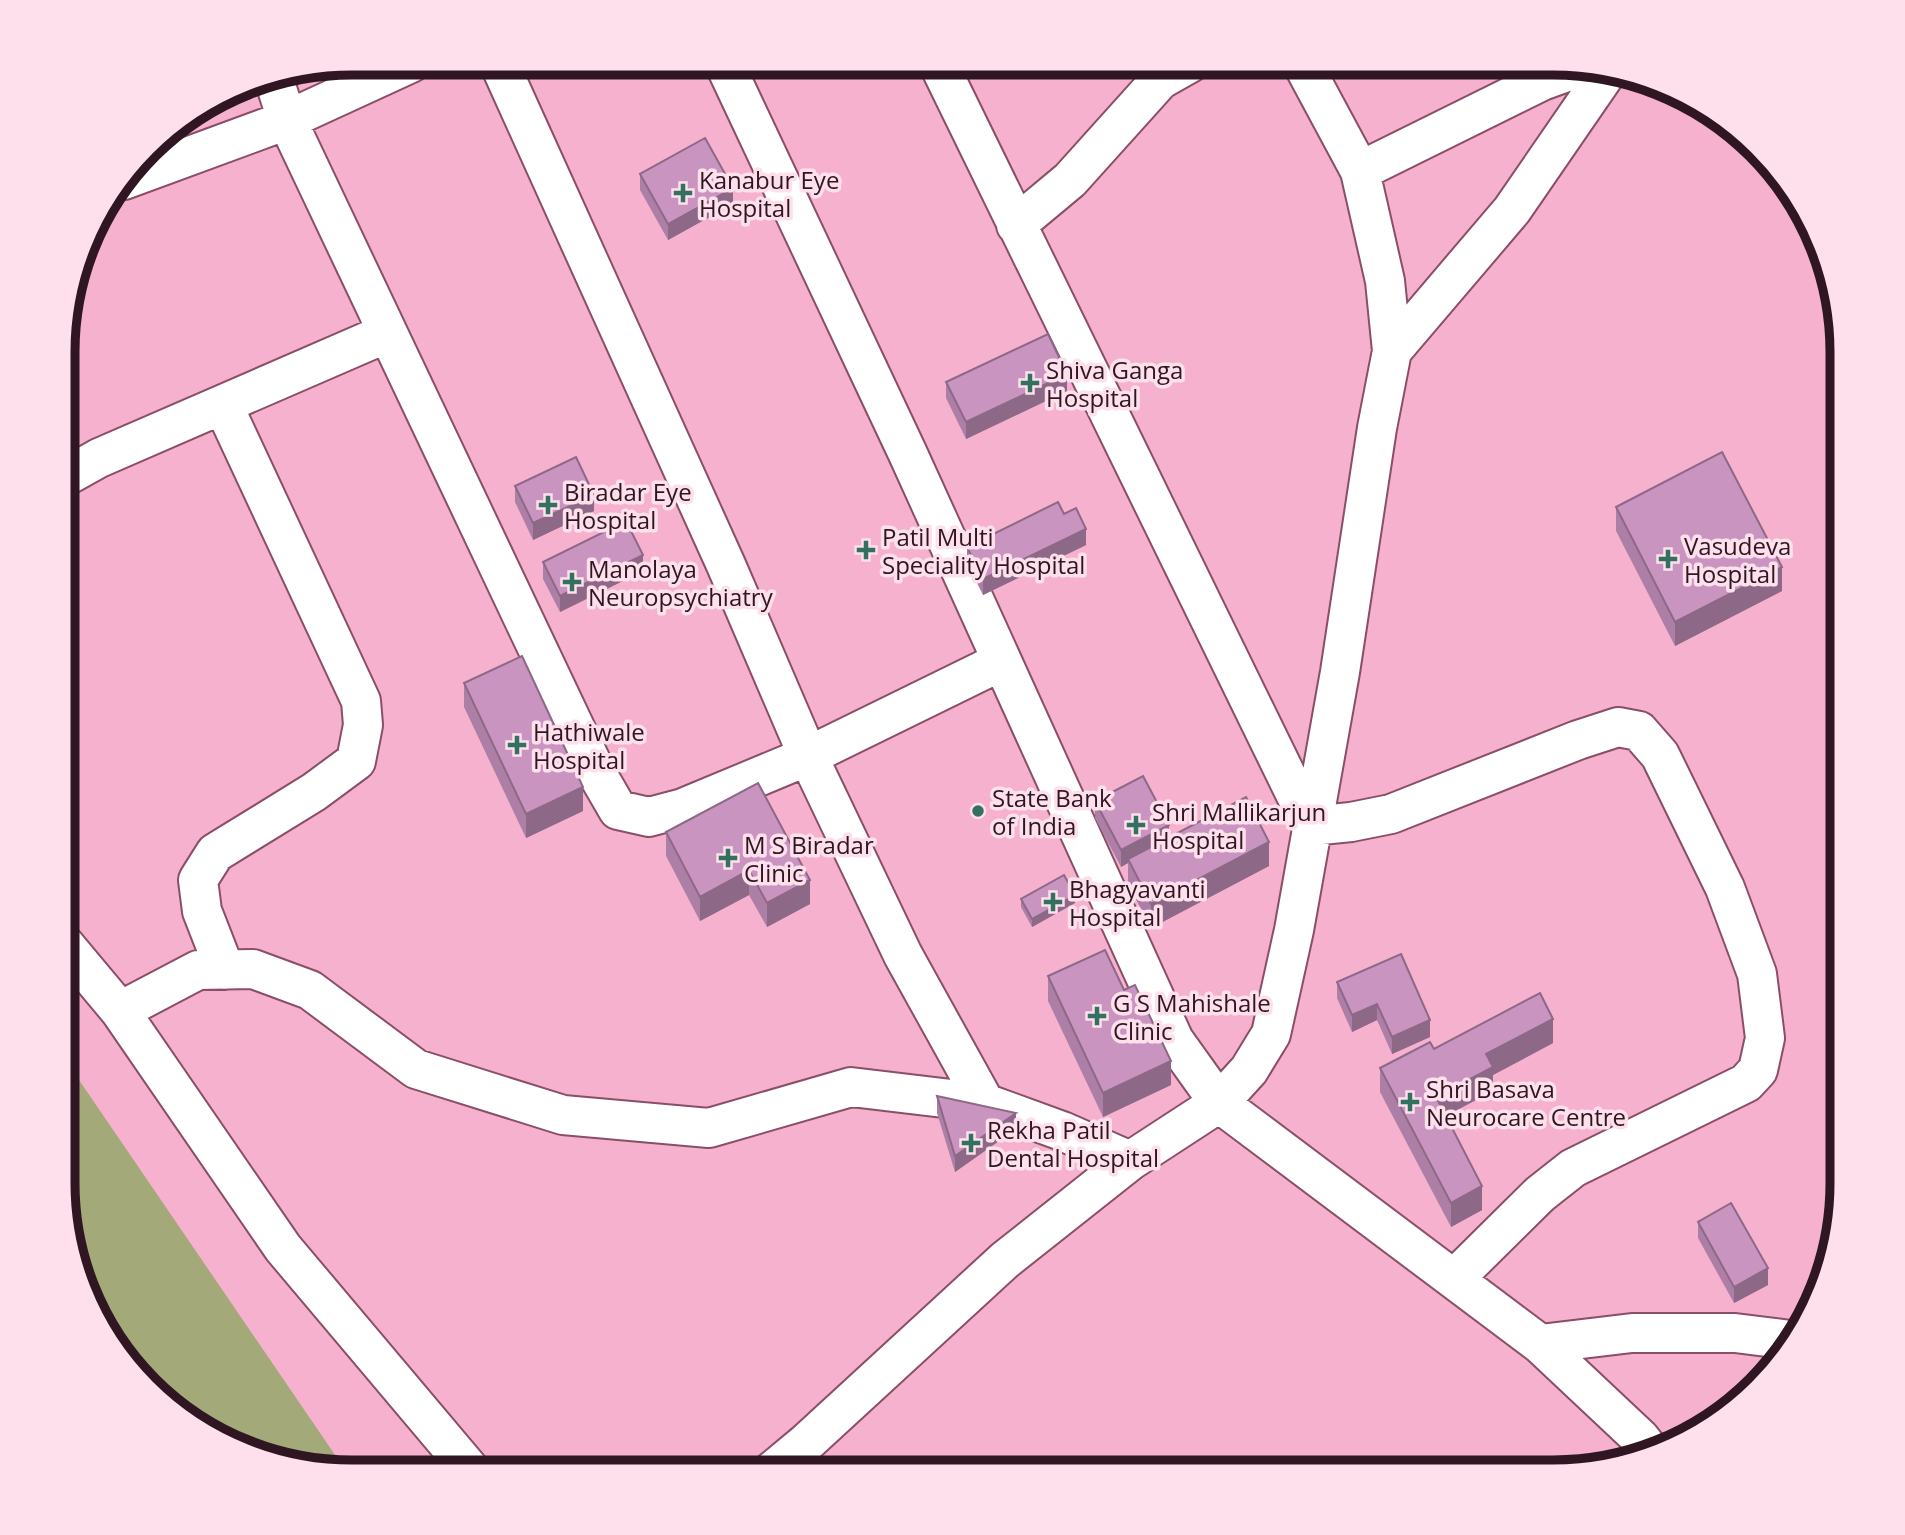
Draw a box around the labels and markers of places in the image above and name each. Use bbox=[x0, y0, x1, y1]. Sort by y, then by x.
place label: Kanabur Eye Hospital bbox=[699, 163, 839, 224]
marker: Kanabur Eye Hospital bbox=[673, 183, 693, 203]
place label: Shiva Ganga Hospital bbox=[1046, 353, 1183, 414]
marker: Shiva Ganga Hospital bbox=[1020, 373, 1040, 393]
place label: Biradar Eye Hospital bbox=[564, 475, 692, 536]
marker: Biradar Eye Hospital bbox=[538, 495, 558, 515]
place label: Patil Multi Speciality Hospital bbox=[882, 520, 1085, 581]
place label: Vasudeva Hospital bbox=[1684, 529, 1791, 590]
marker: Patil Multi Speciality Hospital bbox=[856, 540, 876, 560]
marker: Vasudeva Hospital bbox=[1658, 549, 1678, 569]
place label: Manolaya Neuropsychiatry bbox=[588, 552, 774, 613]
marker: Manolaya Neuropsychiatry bbox=[562, 572, 582, 592]
place label: Hathiwale Hospital bbox=[533, 715, 645, 776]
marker: Hathiwale Hospital bbox=[507, 735, 527, 755]
place label: State Bank of India bbox=[992, 781, 1112, 842]
place label: Shri Mallikarjun Hospital bbox=[1152, 795, 1326, 856]
marker: State Bank of India bbox=[970, 803, 986, 819]
marker: Shri Mallikarjun Hospital bbox=[1126, 815, 1146, 835]
place label: M S Biradar Clinic bbox=[744, 828, 874, 889]
marker: M S Biradar Clinic bbox=[718, 848, 738, 868]
place label: Bhagyavanti Hospital bbox=[1069, 872, 1206, 933]
marker: Bhagyavanti Hospital bbox=[1043, 892, 1063, 912]
place label: G S Mahishale Clinic bbox=[1113, 986, 1271, 1047]
marker: G S Mahishale Clinic bbox=[1087, 1006, 1107, 1026]
place label: Shri Basava Neurocare Centre bbox=[1426, 1072, 1626, 1133]
marker: Shri Basava Neurocare Centre bbox=[1400, 1092, 1420, 1112]
place label: Rekha Patil Dental Hospital bbox=[987, 1113, 1159, 1174]
marker: Rekha Patil Dental Hospital bbox=[961, 1133, 981, 1153]

